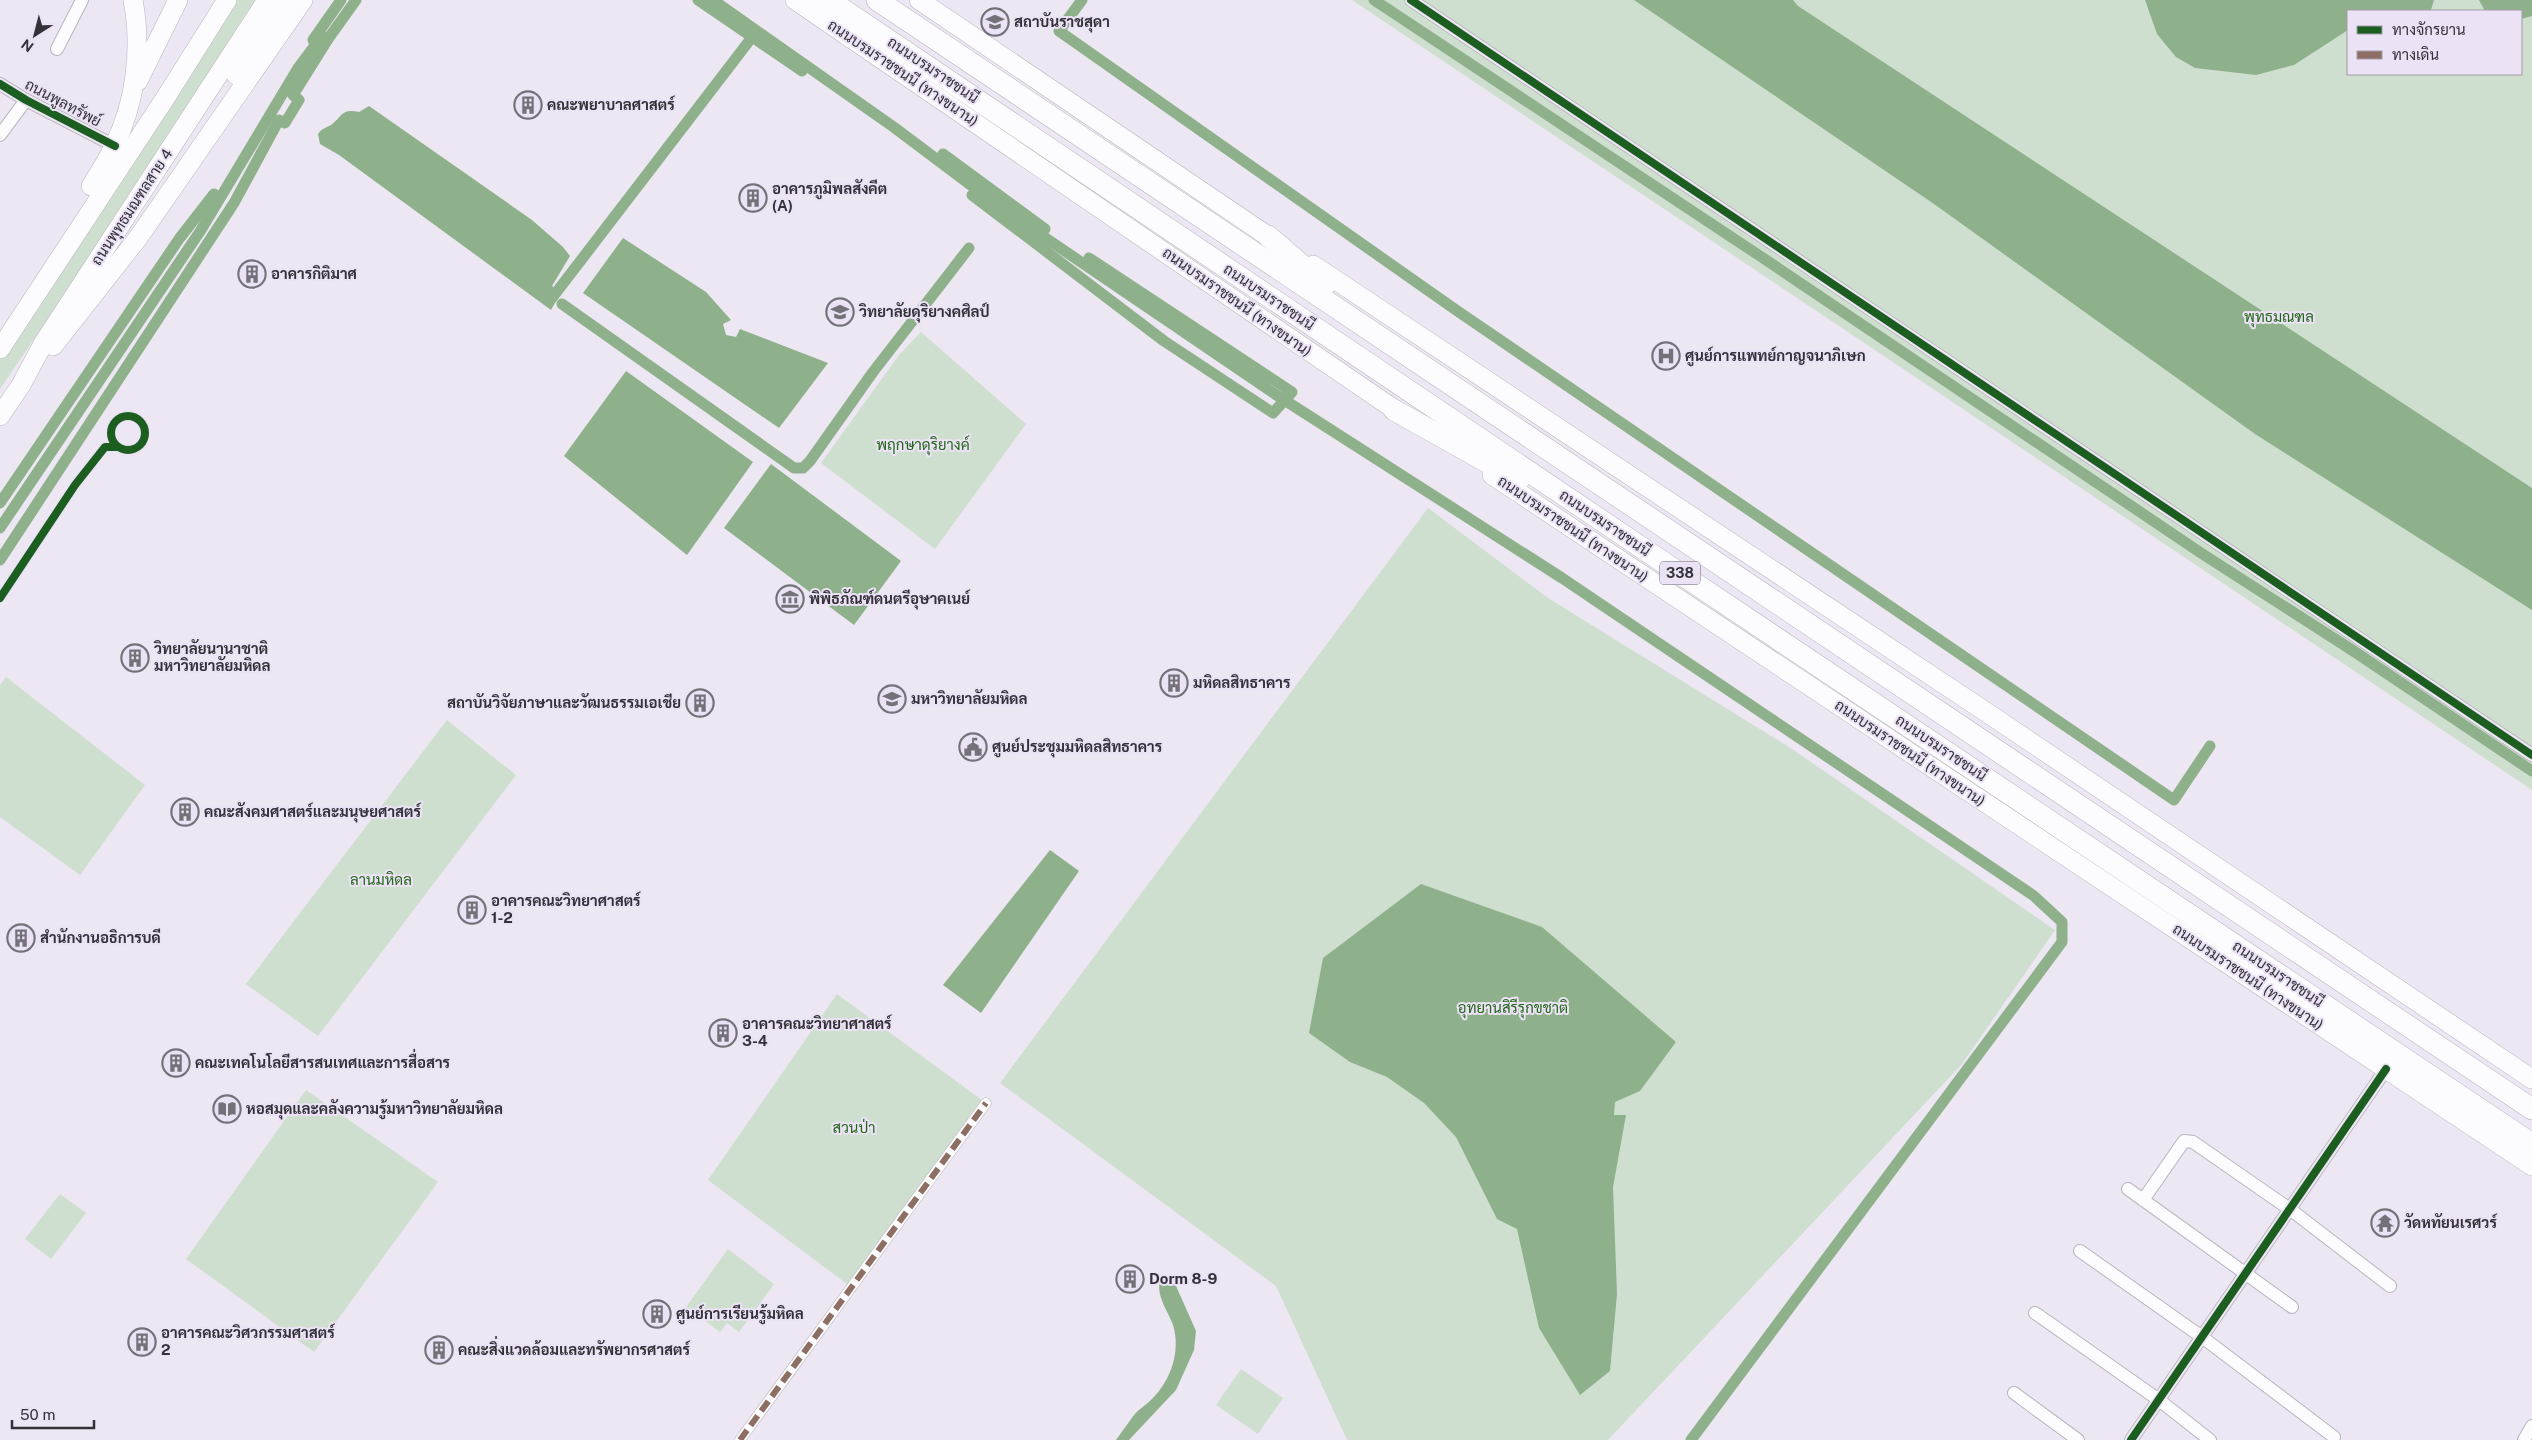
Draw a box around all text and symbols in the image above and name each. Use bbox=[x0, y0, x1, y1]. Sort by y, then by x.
school or university icon: สถาบันราชสุดา bbox=[980, 7, 1010, 37]
north arrow bbox=[10, 10, 60, 60]
legend bbox=[2347, 10, 2522, 75]
place label: สถาบันราชสุดา bbox=[1014, 12, 1110, 33]
street label: ถนนบรมราชชนนี (ทางขนาน) bbox=[825, 15, 982, 129]
text: ทางจักรยาน bbox=[2392, 21, 2466, 38]
street label: ถนนบรมราชชนนี bbox=[885, 32, 982, 106]
text: N bbox=[18, 36, 36, 55]
text: ทางเดิน bbox=[2392, 46, 2439, 63]
street label: ถนนพูลทรัพย์ bbox=[21, 74, 105, 132]
building icon: คณะพยาบาลศาสตร์ bbox=[513, 90, 543, 120]
place label: คณะพยาบาลศาสตร์ bbox=[547, 95, 676, 113]
street label: ถนนพุทธมณฑลสาย 4 bbox=[88, 145, 178, 270]
place label: อาคารภูมิพลสังคีต (A) bbox=[772, 179, 887, 214]
building icon: อาคารภูมิพลสังคีต (A) bbox=[738, 183, 768, 213]
street label: ถนนบรมราชชนนี (ทางขนาน) bbox=[1160, 243, 1316, 360]
building icon: อาคารกิติมาศ bbox=[237, 259, 267, 289]
street label: ถนนบรมราชชนนี bbox=[1221, 259, 1318, 333]
place label: อาคารกิติมาศ bbox=[271, 265, 357, 282]
school or university icon: วิทยาลัยดุริยางคศิลป์ bbox=[825, 297, 855, 327]
place label: วิทยาลัยดุริยางคศิลป์ bbox=[858, 302, 990, 323]
park label: พุทธมณฑล bbox=[2244, 308, 2314, 328]
hospital icon: ศูนย์การแพทย์กาญจนาภิเษก bbox=[1651, 341, 1681, 371]
place label: ศูนย์การแพทย์กาญจนาภิเษก bbox=[1685, 346, 1866, 367]
park label: พฤกษาดุริยางค์ bbox=[876, 435, 970, 456]
street label: ถนนบรมราชชนนี (ทางขนาน) bbox=[1495, 471, 1652, 585]
street label: ถนนบรมราชชนนี bbox=[1557, 485, 1654, 559]
road number: 338 bbox=[1660, 562, 1700, 584]
museum icon: พิพิธภัณฑ์ดนตรีอุษาคเนย์ bbox=[775, 584, 805, 614]
place label: พิพิธภัณฑ์ดนตรีอุษาคเนย์ bbox=[809, 589, 971, 610]
place label: วิทยาลัยนานาชาติ มหาวิทยาลัยมหิดล bbox=[153, 639, 271, 674]
building icon: วิทยาลัยนานาชาติ มหาวิทยาลัยมหิดล bbox=[120, 643, 150, 673]
building icon: มหิดลสิทธาคาร bbox=[1159, 668, 1189, 698]
place label: มหิดลสิทธาคาร bbox=[1193, 674, 1291, 691]
school or university icon: มหาวิทยาลัยมหิดล bbox=[877, 684, 907, 714]
building icon: สถาบันวิจัยภาษาและวัฒนธรรมเอเชีย bbox=[685, 688, 715, 718]
place label: มหาวิทยาลัยมหิดล bbox=[911, 689, 1028, 707]
place label: สถาบันวิจัยภาษาและวัฒนธรรมเอเชีย bbox=[447, 693, 681, 711]
street label: ถนนบรมราชชนนี (ทางขนาน) bbox=[1832, 695, 1989, 809]
street label: ถนนบรมราชชนนี bbox=[1893, 710, 1990, 784]
public building icon: ศูนย์ประชุมมหิดลสิทธาคาร bbox=[958, 732, 988, 762]
place label: ศูนย์ประชุมมหิดลสิทธาคาร bbox=[992, 737, 1163, 758]
building icon: คณะสังคมศาสตร์และมนุษยศาสตร์ bbox=[170, 797, 200, 827]
place label: คณะสังคมศาสตร์และมนุษยศาสตร์ bbox=[204, 802, 422, 823]
park label: ลานมหิดล bbox=[350, 871, 412, 888]
place label: อาคารคณะวิทยาศาสตร์ 1-2 bbox=[491, 891, 642, 926]
building icon: อาคารคณะวิทยาศาสตร์ 1-2 bbox=[457, 895, 487, 925]
street label: ถนนบรมราชชนนี (ทางขนาน) bbox=[2170, 919, 2327, 1033]
building icon: สำนักงานอธิการบดี bbox=[6, 923, 36, 953]
place label: สำนักงานอธิการบดี bbox=[40, 928, 161, 946]
street label: ถนนบรมราชชนนี bbox=[2230, 936, 2327, 1010]
park label: อุทยานสิรีรุกขชาติ bbox=[1458, 998, 1568, 1019]
place label: อาคารคณะวิทยาศาสตร์ 3-4 bbox=[742, 1014, 893, 1049]
building icon: อาคารคณะวิทยาศาสตร์ 3-4 bbox=[708, 1018, 738, 1048]
building icon: คณะเทคโนโลยีสารสนเทศและการสื่อสาร bbox=[161, 1048, 191, 1078]
place label: คณะเทคโนโลยีสารสนเทศและการสื่อสาร bbox=[195, 1048, 451, 1071]
library icon: หอสมุดและคลังความรู้มหาวิทยาลัยมหิดล bbox=[212, 1094, 242, 1124]
place label: หอสมุดและคลังความรู้มหาวิทยาลัยมหิดล bbox=[246, 1099, 503, 1120]
park label: สวนป่า bbox=[832, 1118, 876, 1136]
temple icon: วัดหทัยนเรศวร์ bbox=[2370, 1208, 2400, 1238]
place label: วัดหทัยนเรศวร์ bbox=[2404, 1213, 2498, 1231]
building icon: Dorm 8-9 bbox=[1115, 1264, 1145, 1294]
place label: Dorm 8-9 bbox=[1149, 1270, 1217, 1287]
building icon: ศูนย์การเรียนรู้มหิดล bbox=[642, 1299, 672, 1329]
place label: ศูนย์การเรียนรู้มหิดล bbox=[676, 1304, 804, 1325]
place label: อาคารคณะวิศวกรรมศาสตร์ 2 bbox=[161, 1323, 336, 1358]
building icon: อาคารคณะวิศวกรรมศาสตร์ 2 bbox=[127, 1327, 157, 1357]
building icon: คณะสิ่งแวดล้อมและทรัพยากรศาสตร์ bbox=[424, 1335, 454, 1365]
place label: คณะสิ่งแวดล้อมและทรัพยากรศาสตร์ bbox=[458, 1335, 691, 1358]
scale bar bbox=[12, 1398, 95, 1430]
text: 50 m bbox=[20, 1406, 55, 1423]

